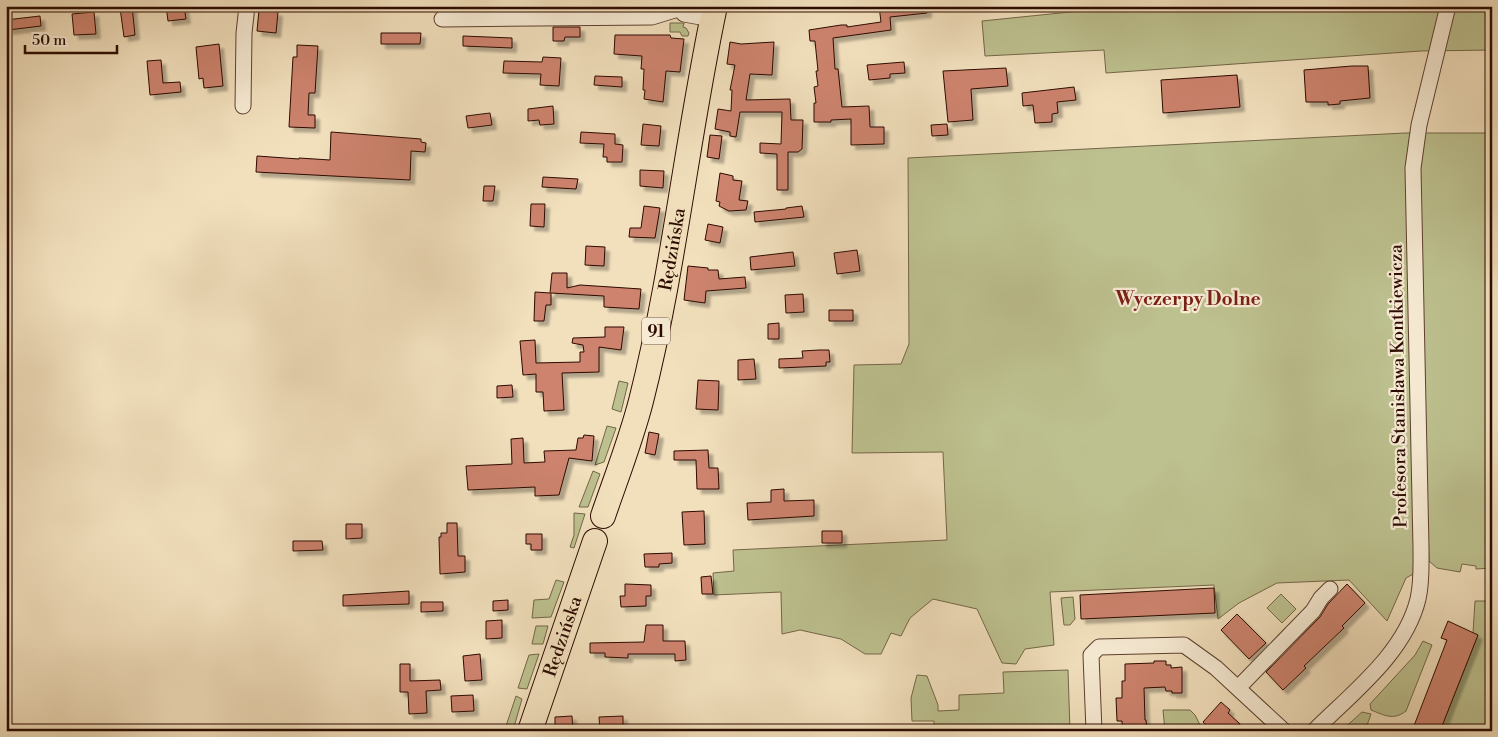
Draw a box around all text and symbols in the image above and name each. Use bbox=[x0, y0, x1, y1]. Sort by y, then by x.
scale bar bbox=[25, 22, 118, 54]
text: 50 m bbox=[32, 31, 66, 50]
street label: Rędzińska bbox=[654, 205, 691, 293]
street label: Profesora Stanisława Kontkiewicza bbox=[1385, 243, 1412, 528]
district label: Wyczerpy Dolne bbox=[1114, 287, 1261, 311]
road number: 91 bbox=[642, 318, 670, 344]
street label: Rędzińska bbox=[538, 592, 588, 680]

